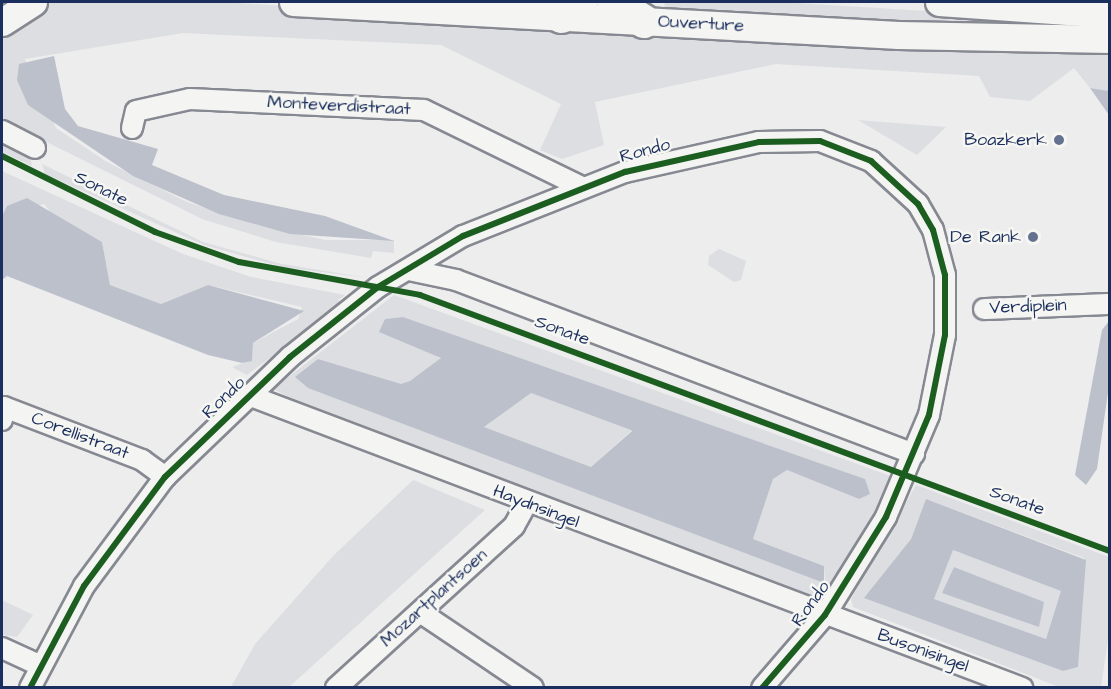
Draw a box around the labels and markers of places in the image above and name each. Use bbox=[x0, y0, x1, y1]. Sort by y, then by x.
place label: Boazkerk bbox=[964, 129, 1047, 151]
marker: Boazkerk bbox=[1052, 133, 1066, 147]
place label: De Rank bbox=[950, 226, 1021, 248]
marker: De Rank bbox=[1026, 230, 1040, 244]

